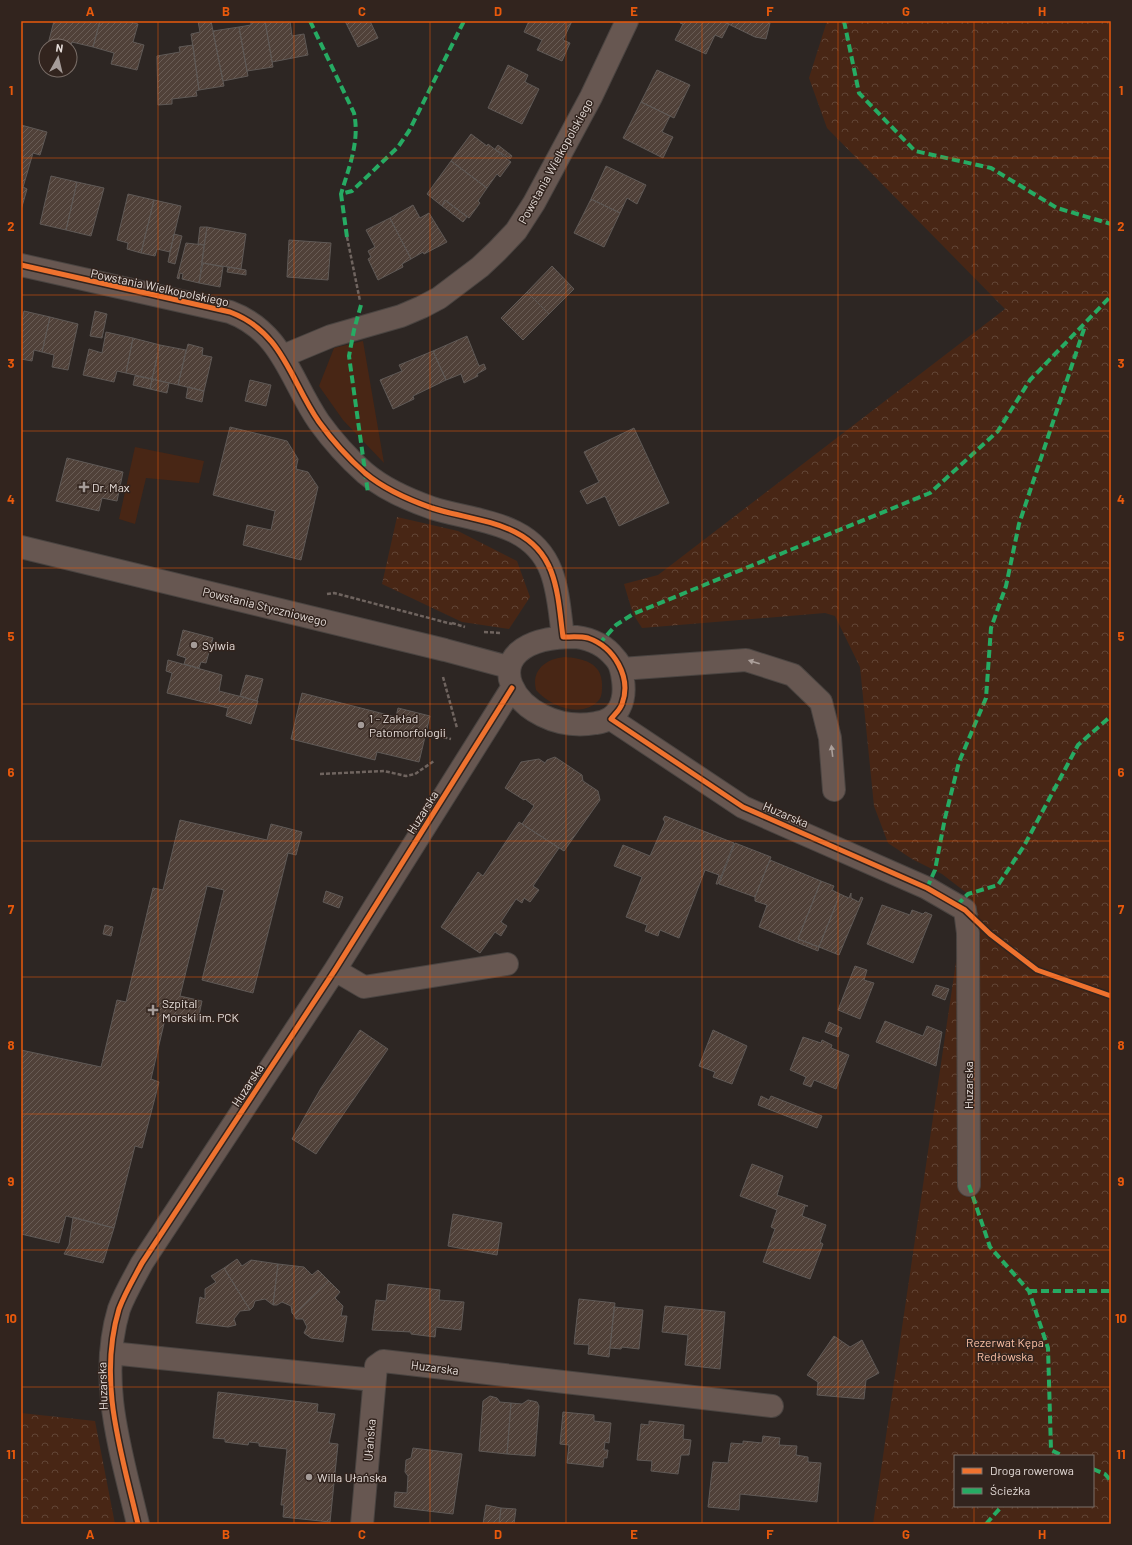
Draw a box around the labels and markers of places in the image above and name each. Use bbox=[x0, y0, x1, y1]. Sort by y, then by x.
place label: Dr. Max bbox=[92, 480, 130, 494]
marker: Dr. Max bbox=[79, 482, 89, 492]
place label: Sylwia bbox=[202, 638, 235, 652]
marker: Sylwia bbox=[189, 640, 199, 650]
place label: 1 - Zakład Patomorfologii bbox=[369, 711, 446, 739]
marker: 1 - Zakład Patomorfologii bbox=[356, 720, 366, 730]
place label: Szpital Morski im. PCK bbox=[162, 996, 240, 1024]
marker: Szpital Morski im. PCK bbox=[147, 1004, 159, 1016]
place label: Willa Ułańska bbox=[317, 1470, 387, 1484]
marker: Willa Ułańska bbox=[304, 1472, 314, 1482]

